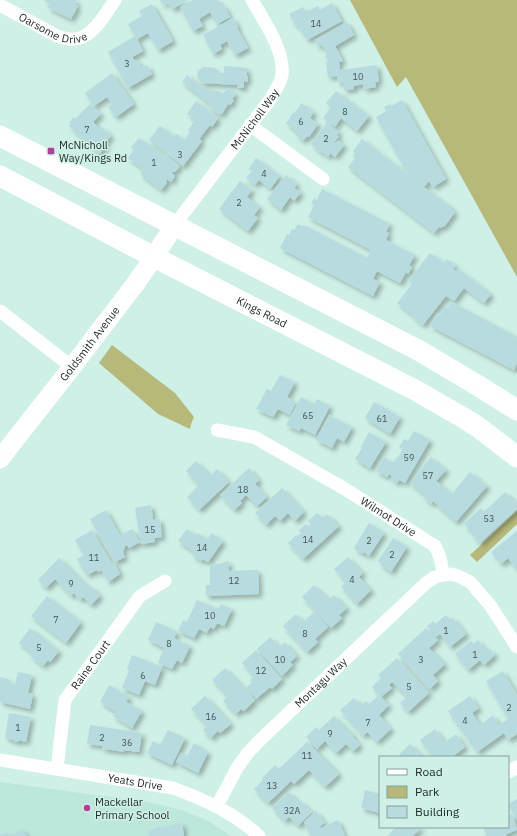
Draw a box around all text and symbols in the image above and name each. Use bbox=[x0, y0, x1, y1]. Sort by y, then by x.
street label: Oarsome Drive bbox=[16, 10, 90, 46]
house number: 14 bbox=[311, 18, 321, 29]
house number: 3 bbox=[124, 58, 130, 69]
house number: 10 bbox=[353, 71, 363, 82]
street label: McNicholl Way bbox=[228, 86, 282, 152]
house number: 8 bbox=[342, 106, 348, 117]
house number: 6 bbox=[298, 116, 304, 127]
house number: 7 bbox=[84, 124, 90, 135]
house number: 2 bbox=[323, 133, 329, 144]
place label: McNicholl Way/Kings Rd bbox=[59, 138, 127, 165]
marker: McNicholl Way/Kings Rd bbox=[46, 146, 56, 156]
house number: 3 bbox=[177, 149, 183, 160]
house number: 1 bbox=[151, 157, 157, 168]
house number: 4 bbox=[261, 168, 267, 179]
house number: 2 bbox=[236, 197, 242, 208]
street label: Kings Road bbox=[234, 293, 290, 331]
street label: Goldsmith Avenue bbox=[57, 304, 123, 384]
house number: 65 bbox=[303, 410, 313, 421]
house number: 61 bbox=[377, 413, 387, 424]
house number: 59 bbox=[404, 452, 414, 463]
house number: 57 bbox=[423, 470, 433, 481]
house number: 18 bbox=[238, 484, 248, 495]
street label: Wilmot Drive bbox=[358, 494, 419, 539]
house number: 53 bbox=[484, 513, 494, 524]
house number: 15 bbox=[145, 524, 155, 535]
house number: 14 bbox=[303, 534, 313, 545]
house number: 2 bbox=[366, 535, 372, 546]
house number: 14 bbox=[197, 542, 207, 553]
house number: 2 bbox=[389, 549, 395, 560]
house number: 11 bbox=[89, 552, 99, 563]
house number: 4 bbox=[349, 574, 355, 585]
house number: 12 bbox=[229, 575, 239, 586]
house number: 9 bbox=[68, 578, 74, 589]
house number: 10 bbox=[205, 610, 215, 621]
house number: 7 bbox=[53, 614, 59, 625]
house number: 1 bbox=[443, 625, 449, 636]
house number: 8 bbox=[302, 628, 308, 639]
street label: Raine Court bbox=[68, 637, 113, 692]
house number: 8 bbox=[166, 638, 172, 649]
house number: 5 bbox=[36, 642, 42, 653]
house number: 1 bbox=[472, 649, 478, 660]
house number: 10 bbox=[275, 654, 285, 665]
street label: Montagu Way bbox=[292, 654, 350, 710]
house number: 3 bbox=[418, 654, 424, 665]
house number: 12 bbox=[256, 665, 266, 676]
house number: 6 bbox=[140, 670, 146, 681]
house number: 5 bbox=[406, 681, 412, 692]
house number: 2 bbox=[506, 702, 512, 713]
house number: 16 bbox=[206, 711, 216, 722]
house number: 4 bbox=[462, 715, 468, 726]
house number: 7 bbox=[365, 717, 371, 728]
house number: 1 bbox=[15, 722, 21, 733]
house number: 9 bbox=[327, 728, 333, 739]
house number: 2 bbox=[99, 732, 105, 743]
house number: 36 bbox=[122, 737, 132, 748]
house number: 11 bbox=[302, 750, 312, 761]
legend bbox=[379, 756, 509, 828]
text: Road bbox=[415, 764, 443, 779]
street label: Yeats Drive bbox=[107, 771, 164, 793]
house number: 13 bbox=[267, 780, 277, 791]
text: Park bbox=[415, 784, 440, 799]
place label: Mackellar Primary School bbox=[95, 795, 170, 822]
marker: Mackellar Primary School bbox=[82, 803, 92, 813]
text: Building bbox=[415, 804, 460, 819]
house number: 32A bbox=[284, 805, 301, 816]

